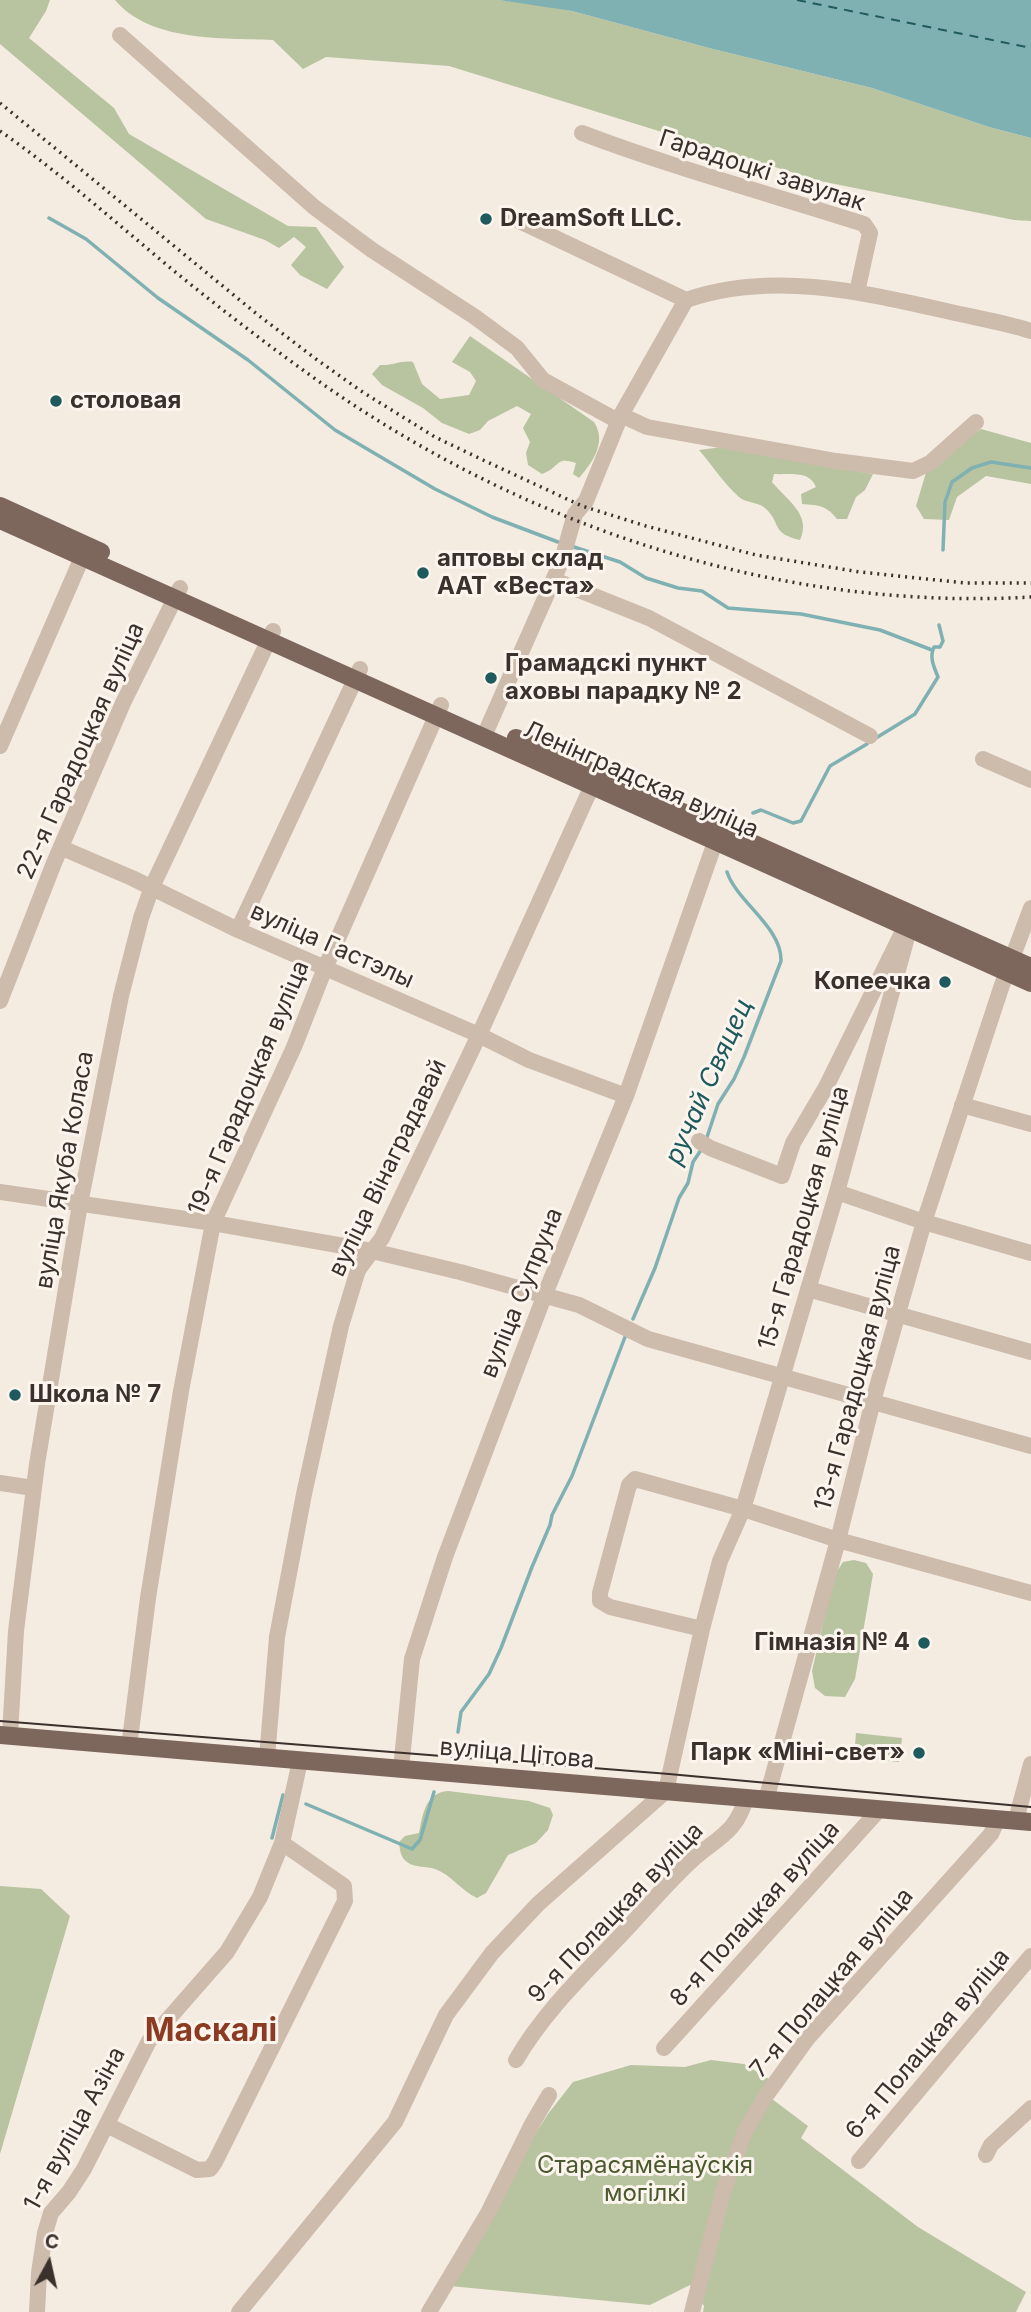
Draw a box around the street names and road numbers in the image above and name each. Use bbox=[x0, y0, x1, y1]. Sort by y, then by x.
street label: Гарадоцкі завулак bbox=[655, 124, 869, 218]
street label: 22-я Гарадоцкая вуліца bbox=[11, 618, 151, 884]
street label: Ленінградская вуліца bbox=[519, 715, 763, 845]
street label: вуліца Гастэлы bbox=[246, 897, 418, 995]
street label: 19-я Гарадоцкая вуліца bbox=[182, 957, 316, 1219]
street label: вуліца Якуба Коласа bbox=[30, 1049, 100, 1291]
street label: вуліца Вінаградавай bbox=[323, 1055, 453, 1281]
street label: 15-я Гарадоцкая вуліца bbox=[753, 1083, 855, 1353]
street label: вуліца Супруна bbox=[475, 1204, 569, 1382]
street label: 13-я Гарадоцкая вуліца bbox=[809, 1242, 907, 1514]
street label: вуліца Цітова bbox=[438, 1733, 596, 1775]
street label: 8-я Полацкая вуліца bbox=[664, 1815, 846, 2013]
street label: 9-я Полацкая вуліца bbox=[522, 1817, 710, 2009]
street label: 7-я Полацкая вуліца bbox=[744, 1882, 920, 2084]
street label: 6-я Полацкая вуліца bbox=[840, 1943, 1016, 2145]
street label: 1-я вуліца Азіна bbox=[18, 2042, 132, 2216]

